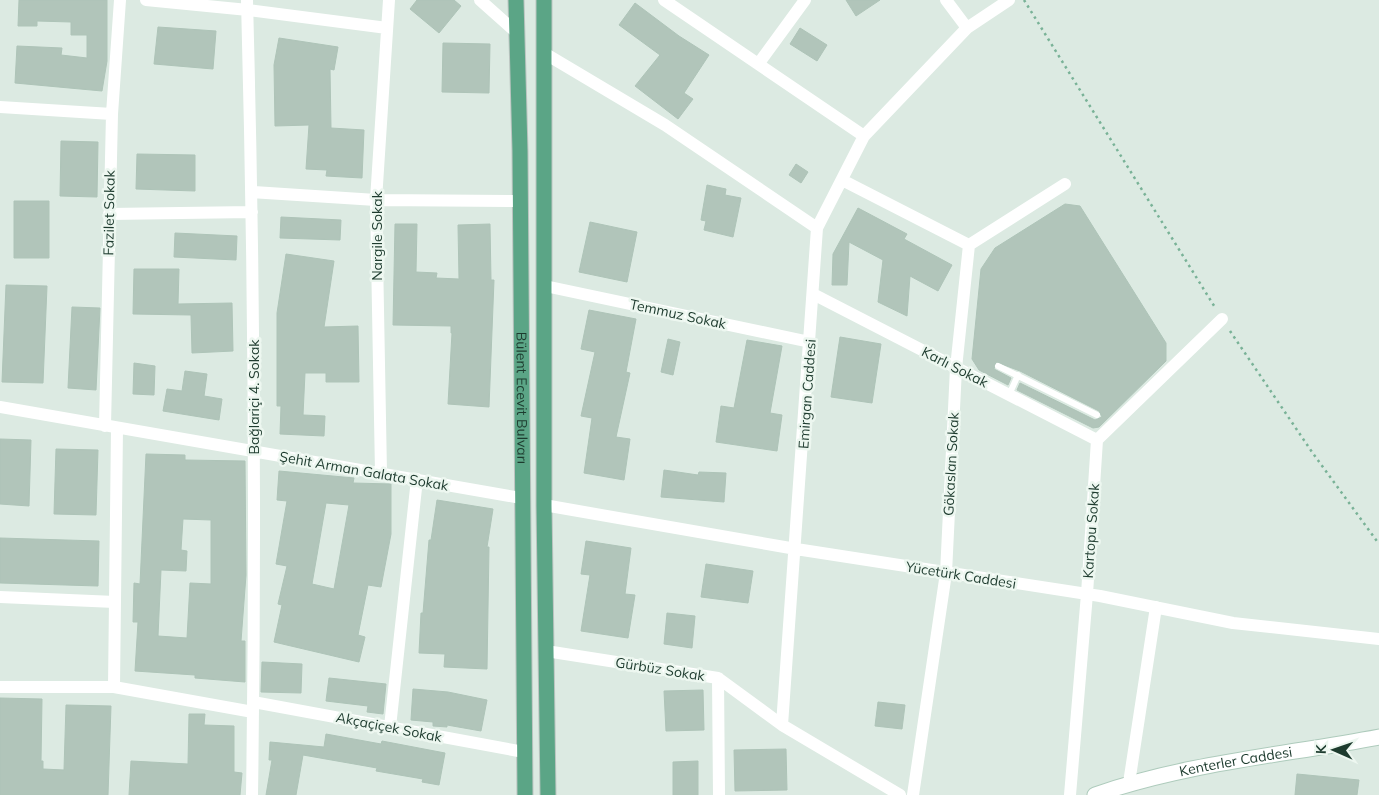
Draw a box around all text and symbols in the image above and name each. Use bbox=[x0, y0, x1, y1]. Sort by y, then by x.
street label: Fazilet Sokak bbox=[99, 169, 119, 256]
street label: Nargile Sokak bbox=[368, 190, 386, 281]
street label: Temmuz Sokak bbox=[628, 295, 729, 333]
street label: Bülent Ecevit Bulvarı bbox=[512, 332, 531, 464]
street label: Bağlariçi 4. Sokak bbox=[245, 339, 263, 455]
street label: Emirgan Caddesi bbox=[794, 339, 820, 449]
street label: Karlı Sokak bbox=[919, 343, 992, 392]
street label: Gökaslan Sokak bbox=[939, 411, 963, 516]
street label: Şehit Arman Galata Sokak bbox=[278, 447, 451, 495]
street label: Kartopu Sokak bbox=[1079, 482, 1103, 579]
street label: Yücetürk Caddesi bbox=[904, 557, 1017, 593]
street label: Gürbüz Sokak bbox=[614, 653, 707, 685]
street label: Akçaçiçek Sokak bbox=[334, 708, 444, 746]
north arrow bbox=[1309, 725, 1359, 775]
street label: Kenterler Caddesi bbox=[1178, 743, 1294, 780]
text: K bbox=[1312, 744, 1330, 755]

